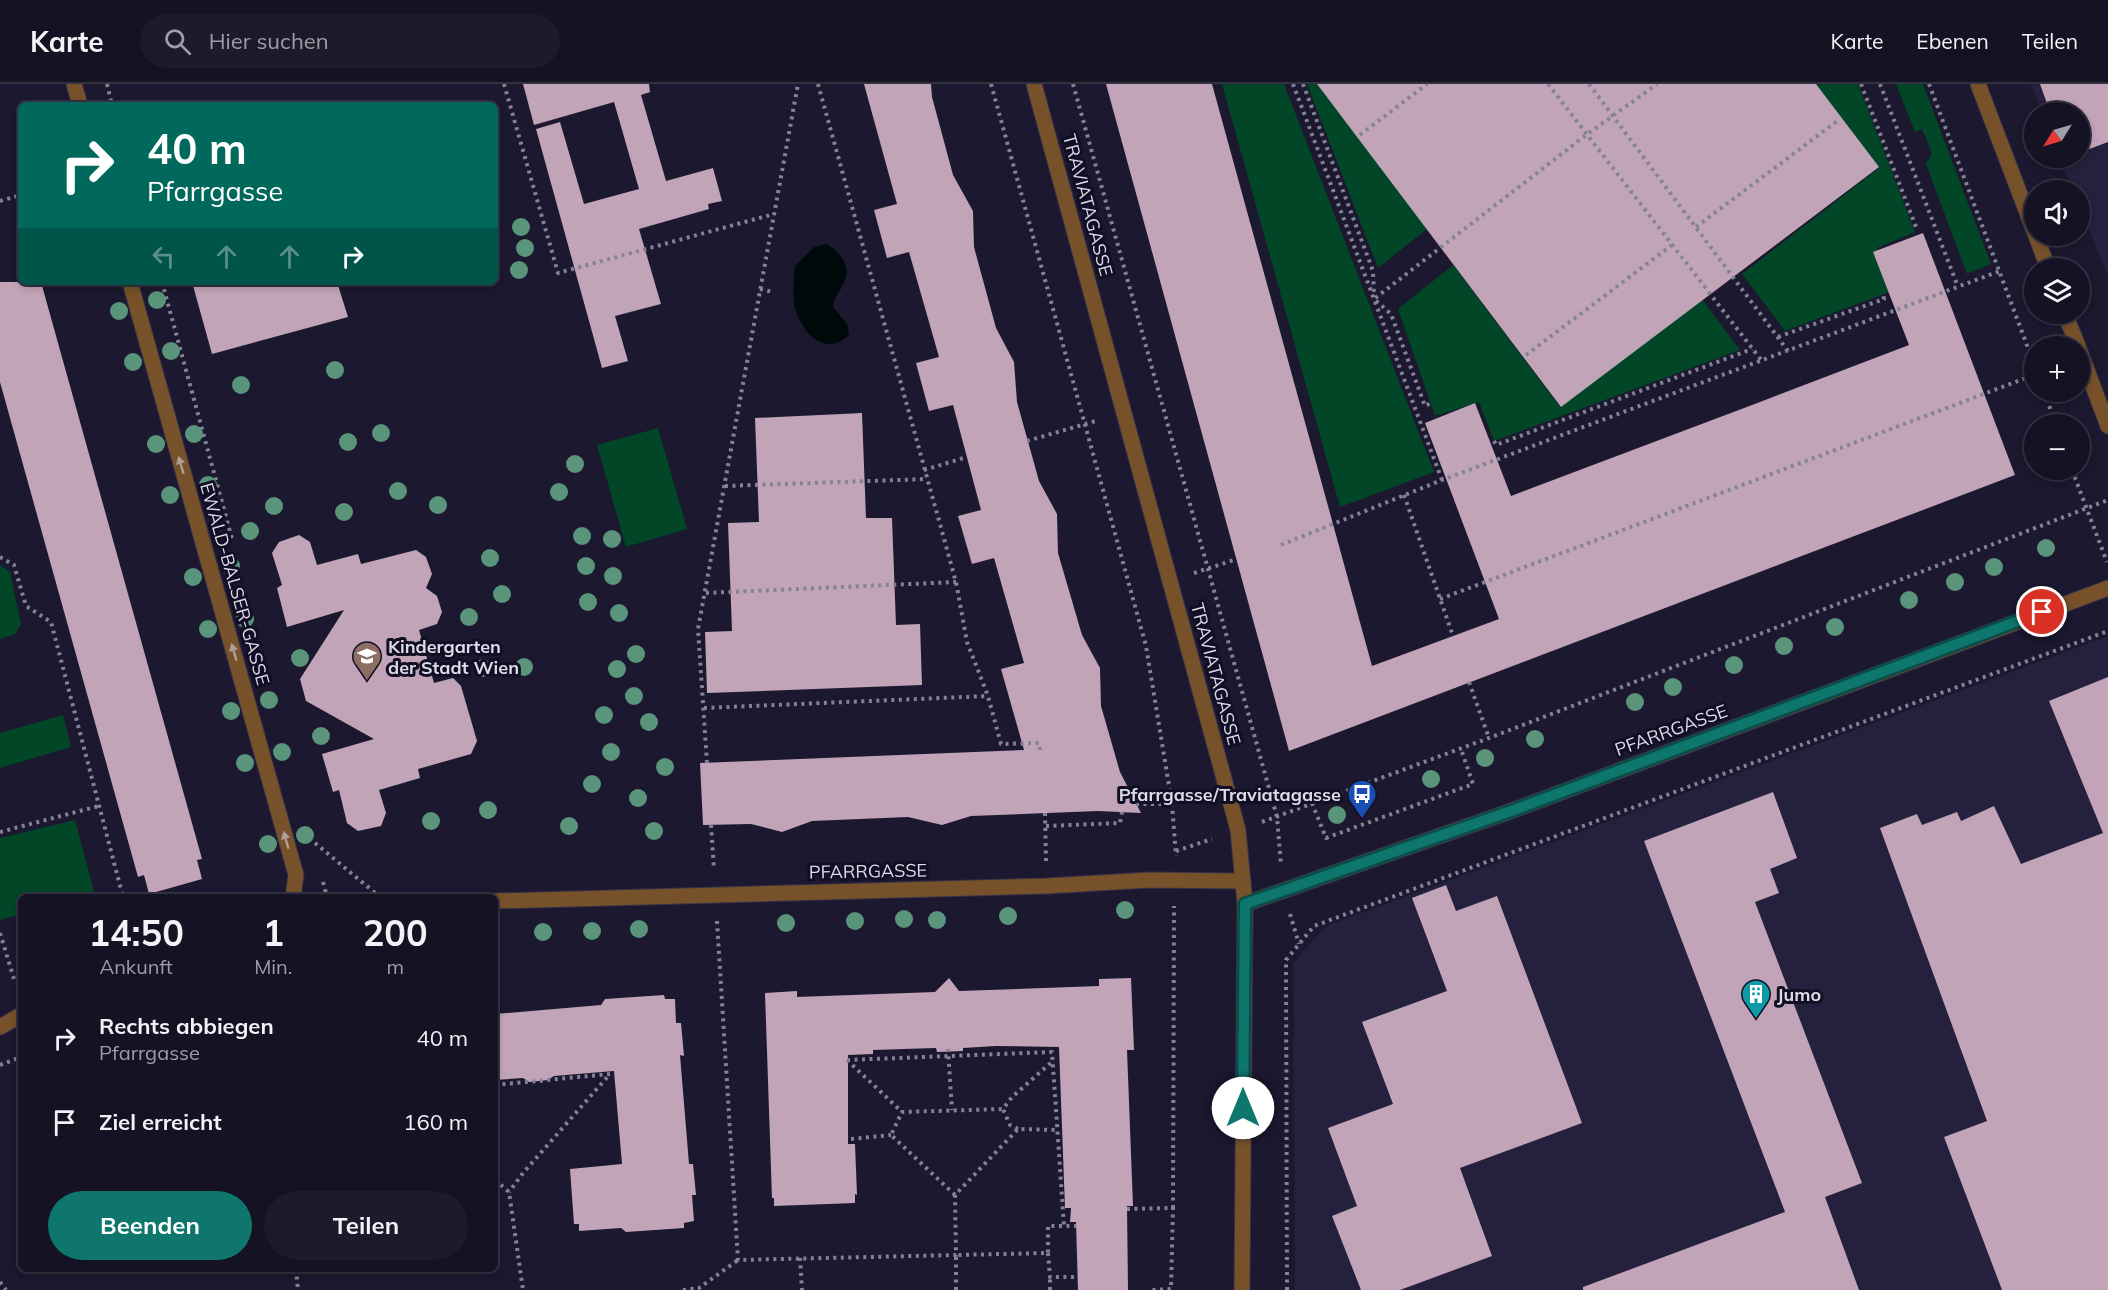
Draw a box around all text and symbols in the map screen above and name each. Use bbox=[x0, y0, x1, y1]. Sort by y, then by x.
search box bbox=[140, 14, 560, 68]
text: Karte bbox=[30, 24, 104, 59]
icon: search bbox=[161, 25, 194, 58]
text: Hier suchen bbox=[209, 27, 329, 55]
text: Karte bbox=[1831, 28, 1883, 54]
text: Ebenen bbox=[1916, 28, 1989, 54]
text: Teilen bbox=[2022, 28, 2078, 54]
north arrow bbox=[2024, 102, 2090, 168]
map controls bbox=[2024, 102, 2090, 480]
text: 40 m bbox=[147, 122, 247, 175]
icon: right bbox=[48, 126, 126, 204]
street label: TRAVIATAGASSE bbox=[1058, 131, 1118, 279]
text: Pfarrgasse bbox=[147, 174, 283, 208]
button: sound bbox=[2024, 180, 2090, 246]
icon: left bbox=[147, 240, 180, 273]
icon: ahead bbox=[210, 240, 243, 273]
icon: ahead bbox=[273, 240, 306, 273]
icon: right bbox=[336, 240, 369, 273]
button: layers bbox=[2024, 258, 2090, 324]
button: + bbox=[2024, 336, 2090, 402]
button: − bbox=[2024, 414, 2090, 480]
one-way arrow bbox=[176, 456, 185, 474]
street label: EWALD-BALSER-GASSE bbox=[195, 480, 275, 688]
pin bbox=[2016, 586, 2067, 637]
icon: arrive bbox=[2025, 595, 2058, 628]
street label: TRAVIATAGASSE bbox=[1186, 600, 1246, 748]
place label: Kindergarten der Stadt Wien bbox=[388, 635, 519, 679]
school or university icon: Kindergarten der Stadt Wien bbox=[351, 640, 383, 682]
one-way arrow bbox=[229, 643, 238, 661]
street label: PFARRGASSE bbox=[1612, 699, 1730, 761]
bus stop icon: Pfarrgasse/Traviatagasse bbox=[1346, 778, 1378, 820]
place label: Pfarrgasse/Traviatagasse bbox=[1119, 783, 1341, 806]
one-way arrow bbox=[281, 831, 291, 849]
street label: PFARRGASSE bbox=[809, 858, 927, 884]
text: 14:50 bbox=[88, 910, 184, 955]
text: 1 bbox=[262, 910, 284, 955]
text: 200 bbox=[363, 910, 428, 955]
text: Ankunft bbox=[99, 954, 173, 979]
text: Min. bbox=[254, 954, 292, 979]
text: m bbox=[386, 954, 404, 979]
building icon: Jumo bbox=[1740, 978, 1772, 1020]
place label: Jumo bbox=[1777, 983, 1821, 1006]
text: Rechts abbiegen bbox=[99, 1012, 274, 1040]
icon: right bbox=[48, 1022, 81, 1055]
text: 40 m bbox=[417, 1024, 468, 1052]
text: Pfarrgasse bbox=[99, 1040, 200, 1065]
position arrow bbox=[1211, 1076, 1275, 1140]
icon: arrive bbox=[48, 1106, 81, 1139]
text: Ziel erreicht bbox=[99, 1108, 222, 1136]
text: 160 m bbox=[403, 1108, 468, 1136]
button: Beenden bbox=[48, 1191, 252, 1260]
button: Teilen bbox=[264, 1191, 468, 1260]

